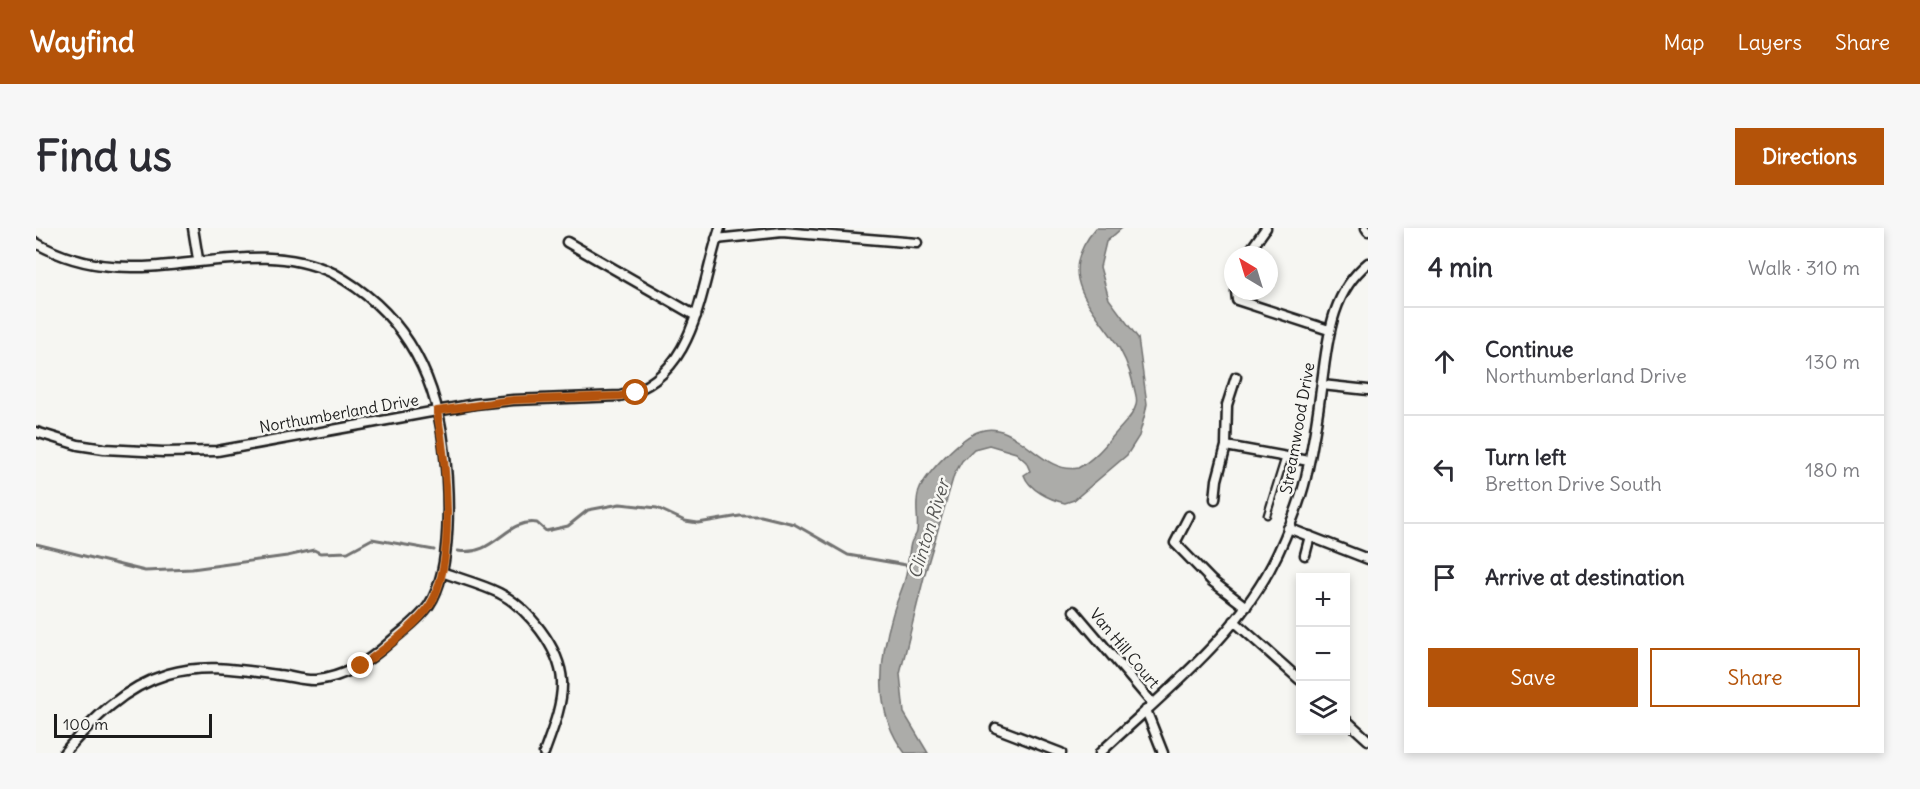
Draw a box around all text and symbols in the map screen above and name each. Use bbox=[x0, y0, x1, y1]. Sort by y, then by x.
text: Wayfind bbox=[30, 24, 134, 60]
text: Map bbox=[1664, 29, 1704, 56]
text: Layers bbox=[1737, 29, 1802, 56]
text: Share bbox=[1835, 29, 1890, 56]
button: Directions bbox=[1735, 128, 1884, 185]
text: Find us bbox=[36, 130, 172, 182]
north arrow bbox=[1224, 246, 1278, 300]
text: 4 min bbox=[1428, 251, 1493, 284]
text: Walk · 310 m bbox=[1748, 255, 1860, 280]
text: Continue bbox=[1485, 335, 1574, 363]
icon: ahead bbox=[1428, 345, 1461, 378]
text: 130 m bbox=[1805, 349, 1860, 374]
street label: Streamwood Drive bbox=[1276, 361, 1318, 495]
text: Northumberland Drive bbox=[1485, 363, 1687, 388]
route start bbox=[622, 379, 648, 405]
street label: Northumberland Drive bbox=[258, 389, 420, 437]
text: Turn left bbox=[1485, 443, 1566, 471]
icon: left bbox=[1428, 453, 1461, 486]
text: 180 m bbox=[1805, 457, 1860, 482]
text: Bretton Drive South bbox=[1485, 471, 1662, 496]
water label: Clinton River bbox=[903, 474, 955, 581]
icon: arrive bbox=[1428, 561, 1461, 594]
text: Arrive at destination bbox=[1485, 563, 1685, 591]
map controls bbox=[1296, 573, 1350, 735]
button: + bbox=[1296, 573, 1350, 627]
street label: Van Hill Court bbox=[1086, 604, 1165, 693]
button: − bbox=[1296, 627, 1350, 681]
button: Save bbox=[1428, 648, 1638, 707]
button: Share bbox=[1650, 648, 1860, 707]
route end bbox=[347, 652, 373, 678]
button: layers bbox=[1296, 681, 1350, 735]
scale bar bbox=[54, 711, 212, 738]
text: 100 m bbox=[63, 714, 108, 734]

